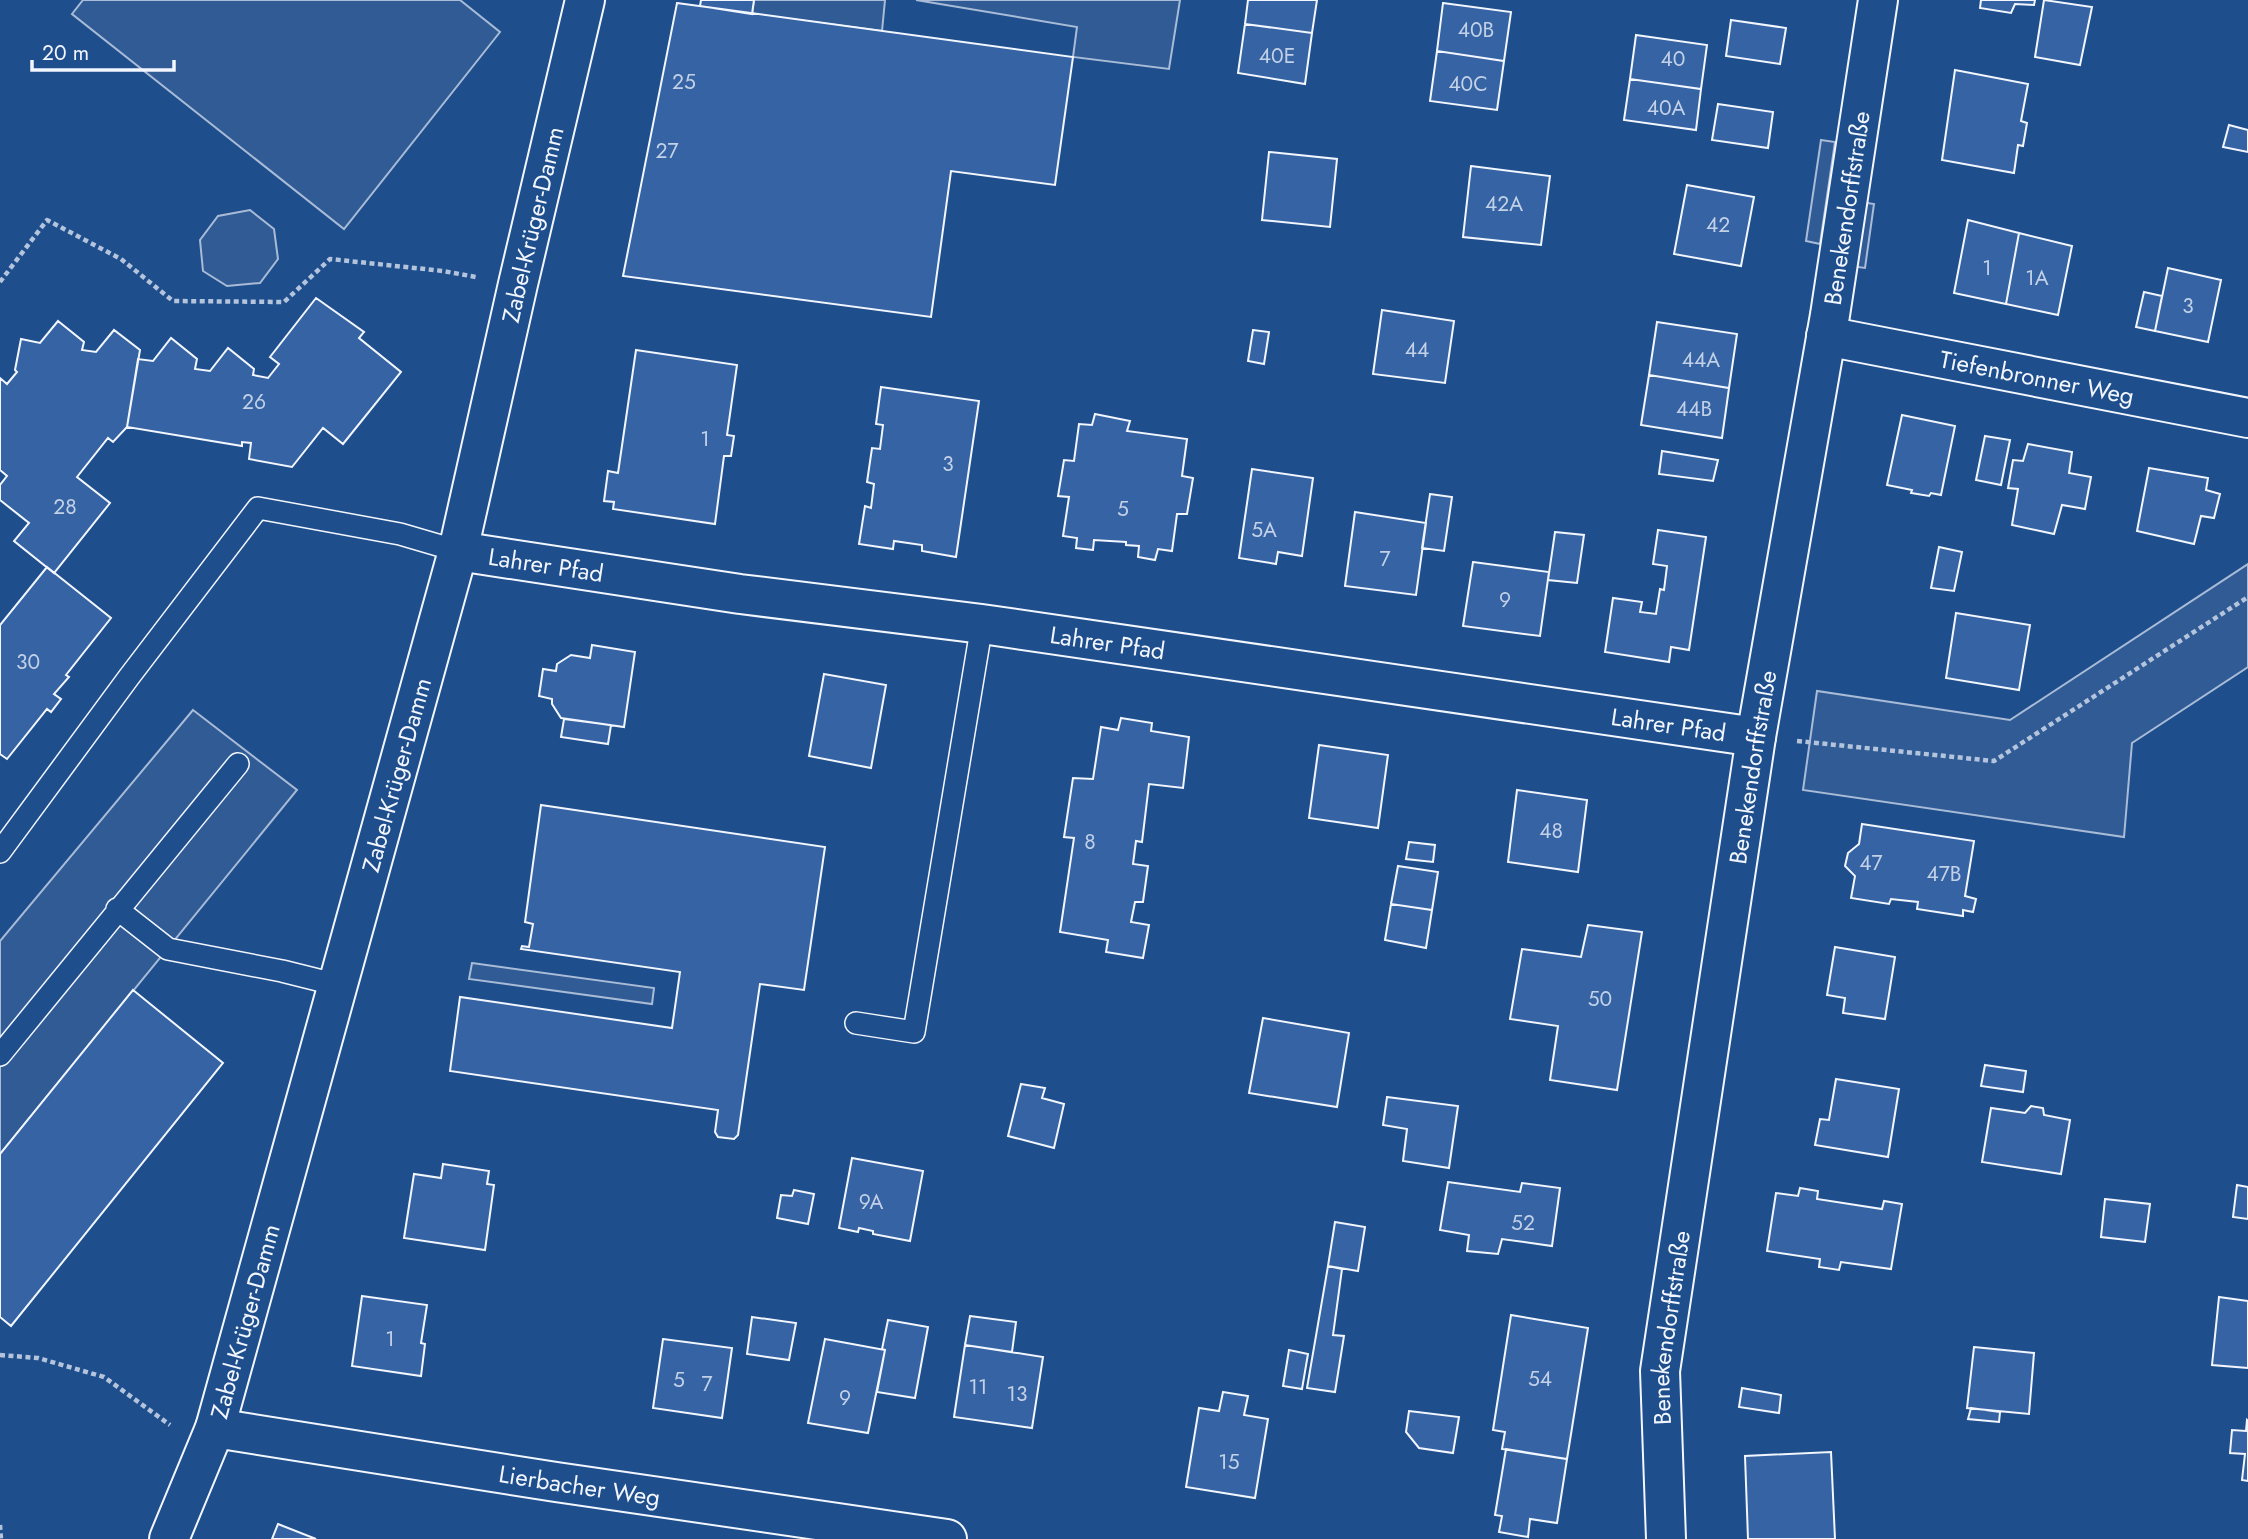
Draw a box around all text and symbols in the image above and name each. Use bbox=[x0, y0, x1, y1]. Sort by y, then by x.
house number: 40B bbox=[1458, 15, 1494, 45]
scale bar bbox=[32, 28, 173, 72]
text: 20 m bbox=[42, 38, 89, 68]
house number: 40E bbox=[1259, 41, 1295, 71]
house number: 40 bbox=[1661, 44, 1685, 74]
house number: 25 bbox=[672, 67, 696, 97]
house number: 40C bbox=[1448, 69, 1488, 99]
house number: 40A bbox=[1647, 93, 1685, 123]
street label: Benekendorffstraße bbox=[1814, 109, 1878, 307]
street label: Zabel-Krüger-Damm bbox=[492, 123, 572, 326]
house number: 27 bbox=[656, 136, 678, 166]
house number: 42A bbox=[1485, 189, 1523, 219]
house number: 42 bbox=[1706, 210, 1730, 240]
house number: 1 bbox=[1982, 253, 1992, 283]
house number: 1A bbox=[2025, 263, 2049, 293]
house number: 3 bbox=[2182, 291, 2194, 321]
house number: 44 bbox=[1405, 335, 1429, 365]
street label: Tiefenbronner Weg bbox=[1937, 341, 2137, 413]
house number: 44A bbox=[1682, 345, 1720, 375]
house number: 26 bbox=[242, 387, 266, 417]
house number: 44B bbox=[1676, 394, 1712, 424]
house number: 1 bbox=[700, 424, 710, 454]
house number: 3 bbox=[942, 449, 954, 479]
house number: 28 bbox=[53, 492, 77, 522]
house number: 5 bbox=[1117, 494, 1129, 524]
house number: 5A bbox=[1251, 515, 1277, 545]
street label: Lahrer Pfad bbox=[486, 538, 606, 590]
house number: 7 bbox=[1379, 544, 1391, 574]
house number: 9 bbox=[1499, 585, 1511, 615]
street label: Lahrer Pfad bbox=[1048, 617, 1167, 668]
house number: 30 bbox=[16, 647, 40, 677]
street label: Benekendorffstraße bbox=[1719, 667, 1785, 866]
street label: Zabel-Krüger-Damm bbox=[352, 674, 440, 876]
street label: Lahrer Pfad bbox=[1609, 699, 1728, 750]
house number: 48 bbox=[1539, 816, 1563, 846]
house number: 8 bbox=[1084, 827, 1096, 857]
house number: 47 bbox=[1859, 848, 1883, 878]
house number: 47B bbox=[1927, 859, 1962, 889]
house number: 50 bbox=[1588, 984, 1612, 1014]
house number: 9A bbox=[859, 1187, 883, 1217]
house number: 52 bbox=[1511, 1208, 1535, 1238]
street label: Zabel-Krüger-Damm bbox=[201, 1220, 288, 1422]
street label: Benekendorffstraße bbox=[1642, 1228, 1699, 1426]
house number: 1 bbox=[385, 1324, 395, 1354]
house number: 54 bbox=[1528, 1364, 1552, 1394]
house number: 5 bbox=[673, 1365, 685, 1395]
house number: 7 bbox=[701, 1369, 713, 1399]
house number: 11 bbox=[969, 1372, 987, 1402]
house number: 13 bbox=[1007, 1379, 1027, 1409]
house number: 9 bbox=[839, 1383, 851, 1413]
house number: 15 bbox=[1218, 1447, 1240, 1477]
street label: Lierbacher Weg bbox=[496, 1456, 663, 1514]

